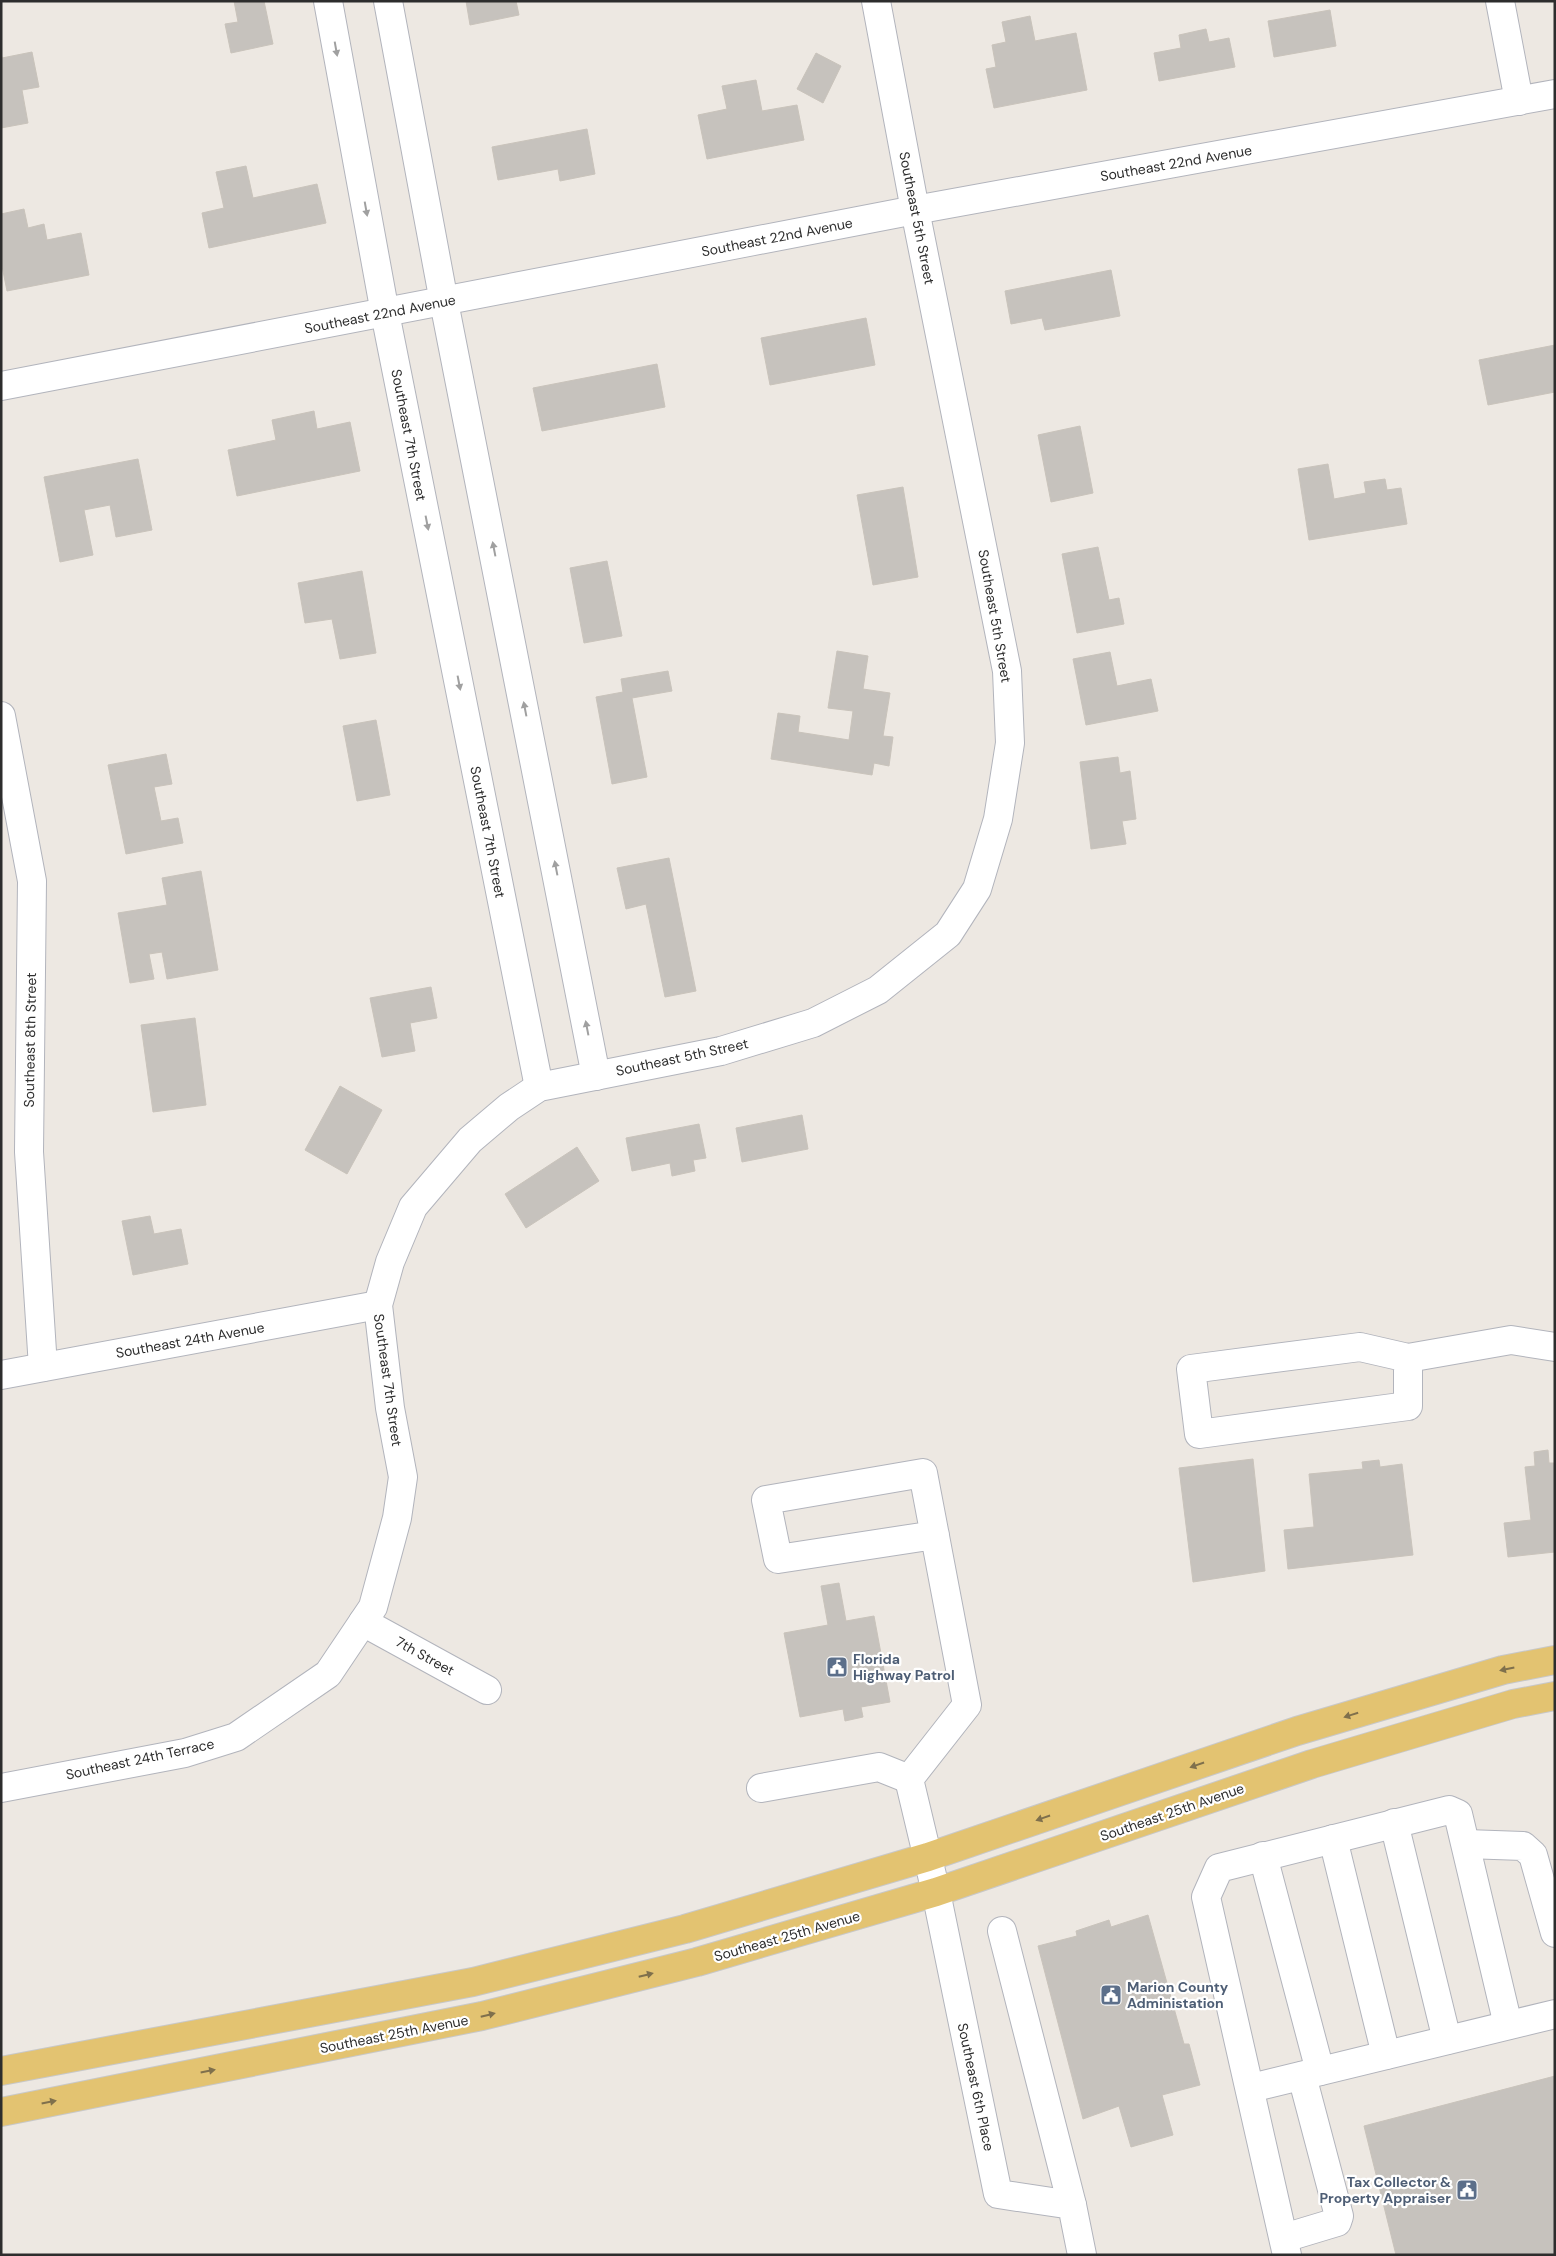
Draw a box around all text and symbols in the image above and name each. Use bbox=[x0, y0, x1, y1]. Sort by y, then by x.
one-way arrow bbox=[333, 42, 341, 58]
street label: Southeast 22nd Avenue bbox=[1099, 141, 1253, 185]
street label: Southeast 5th Street bbox=[895, 150, 939, 286]
one-way arrow bbox=[362, 201, 370, 217]
street label: Southeast 22nd Avenue bbox=[700, 213, 854, 261]
street label: Southeast 22nd Avenue bbox=[303, 290, 457, 338]
street label: Southeast 7th Street bbox=[387, 368, 431, 502]
one-way arrow bbox=[423, 516, 431, 532]
one-way arrow bbox=[490, 542, 498, 557]
street label: Southeast 5th Street bbox=[974, 548, 1016, 684]
one-way arrow bbox=[455, 675, 463, 691]
one-way arrow bbox=[521, 701, 529, 716]
street label: Southeast 7th Street bbox=[466, 765, 510, 899]
one-way arrow bbox=[552, 860, 560, 876]
street label: Southeast 8th Street bbox=[20, 972, 40, 1108]
one-way arrow bbox=[583, 1019, 591, 1035]
street label: Southeast 5th Street bbox=[614, 1034, 750, 1080]
street label: Southeast 7th Street bbox=[370, 1312, 406, 1448]
street label: Southeast 24th Avenue bbox=[114, 1318, 266, 1362]
street label: 7th Street bbox=[392, 1633, 458, 1679]
place label: Florida Highway Patrol bbox=[853, 1650, 955, 1684]
public building icon: Florida Highway Patrol bbox=[825, 1655, 849, 1679]
one-way arrow bbox=[1498, 1666, 1514, 1674]
one-way arrow bbox=[1343, 1712, 1358, 1720]
street label: Southeast 24th Terrace bbox=[64, 1734, 216, 1784]
one-way arrow bbox=[1189, 1762, 1204, 1770]
street label: Southeast 25th Avenue bbox=[1098, 1779, 1246, 1845]
one-way arrow bbox=[1035, 1815, 1050, 1822]
street label: Southeast 25th Avenue bbox=[712, 1907, 862, 1965]
one-way arrow bbox=[638, 1971, 653, 1979]
place label: Marion County Administation bbox=[1127, 1978, 1229, 2012]
public building icon: Marion County Administation bbox=[1099, 1983, 1123, 2007]
one-way arrow bbox=[480, 2010, 495, 2018]
street label: Southeast 25th Avenue bbox=[318, 2011, 470, 2057]
street label: Southeast 6th Place bbox=[954, 2021, 998, 2153]
one-way arrow bbox=[201, 2066, 217, 2074]
one-way arrow bbox=[41, 2098, 57, 2106]
place label: Tax Collector & Property Appraiser bbox=[1319, 2173, 1451, 2207]
public building icon: Tax Collector & Property Appraiser bbox=[1455, 2178, 1479, 2202]

